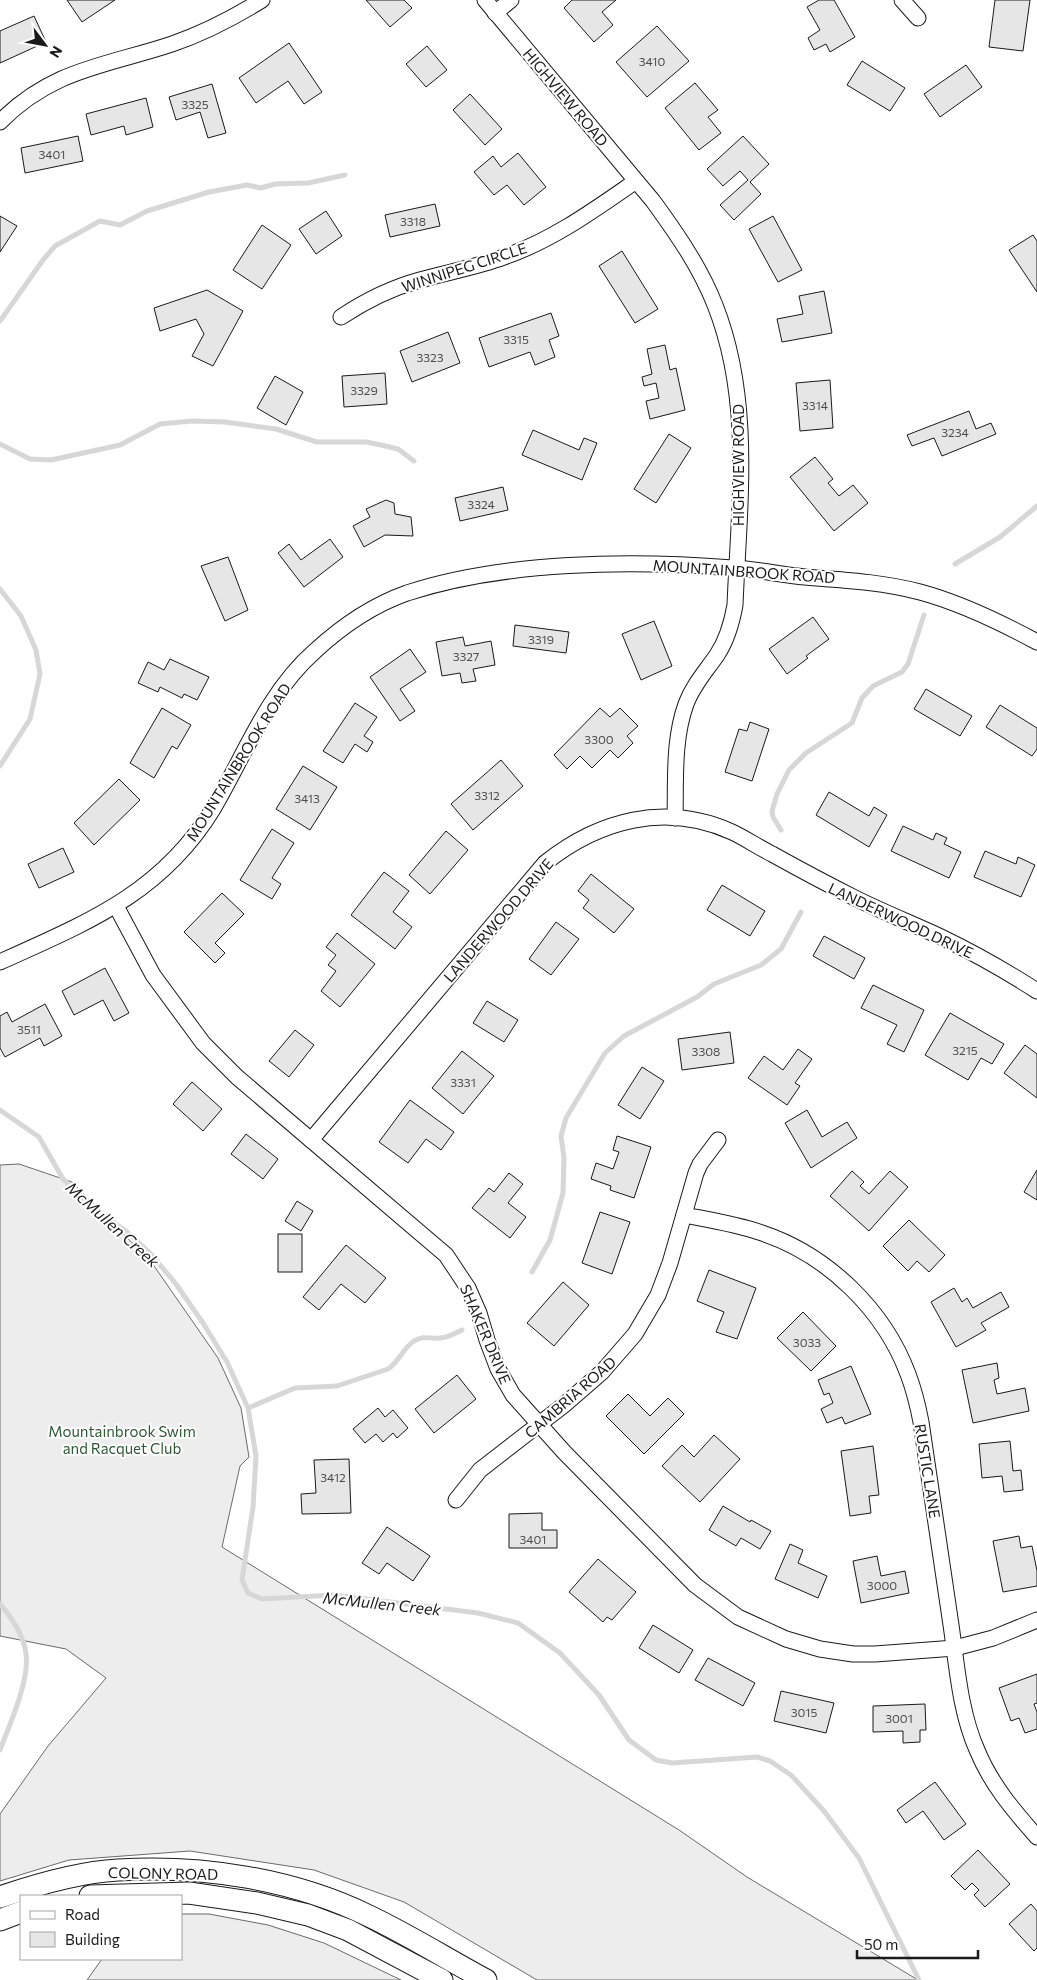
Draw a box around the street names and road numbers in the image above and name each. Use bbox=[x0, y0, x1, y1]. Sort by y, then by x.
street label: HIGHVIEW ROAD bbox=[520, 44, 612, 150]
street label: WINNIPEG CIRCLE bbox=[399, 238, 529, 296]
street label: HIGHVIEW ROAD bbox=[729, 404, 747, 526]
street label: MOUNTAINBROOK ROAD bbox=[652, 556, 836, 586]
street label: MOUNTAINBROOK ROAD bbox=[182, 680, 294, 844]
street label: LANDERWOOD DRIVE bbox=[439, 854, 557, 985]
street label: LANDERWOOD DRIVE bbox=[826, 878, 976, 962]
street label: SHAKER DRIVE bbox=[457, 1281, 515, 1387]
street label: CAMBRIA ROAD bbox=[521, 1352, 619, 1442]
street label: RUSTIC LANE bbox=[912, 1422, 944, 1520]
street label: COLONY ROAD bbox=[108, 1863, 218, 1883]

